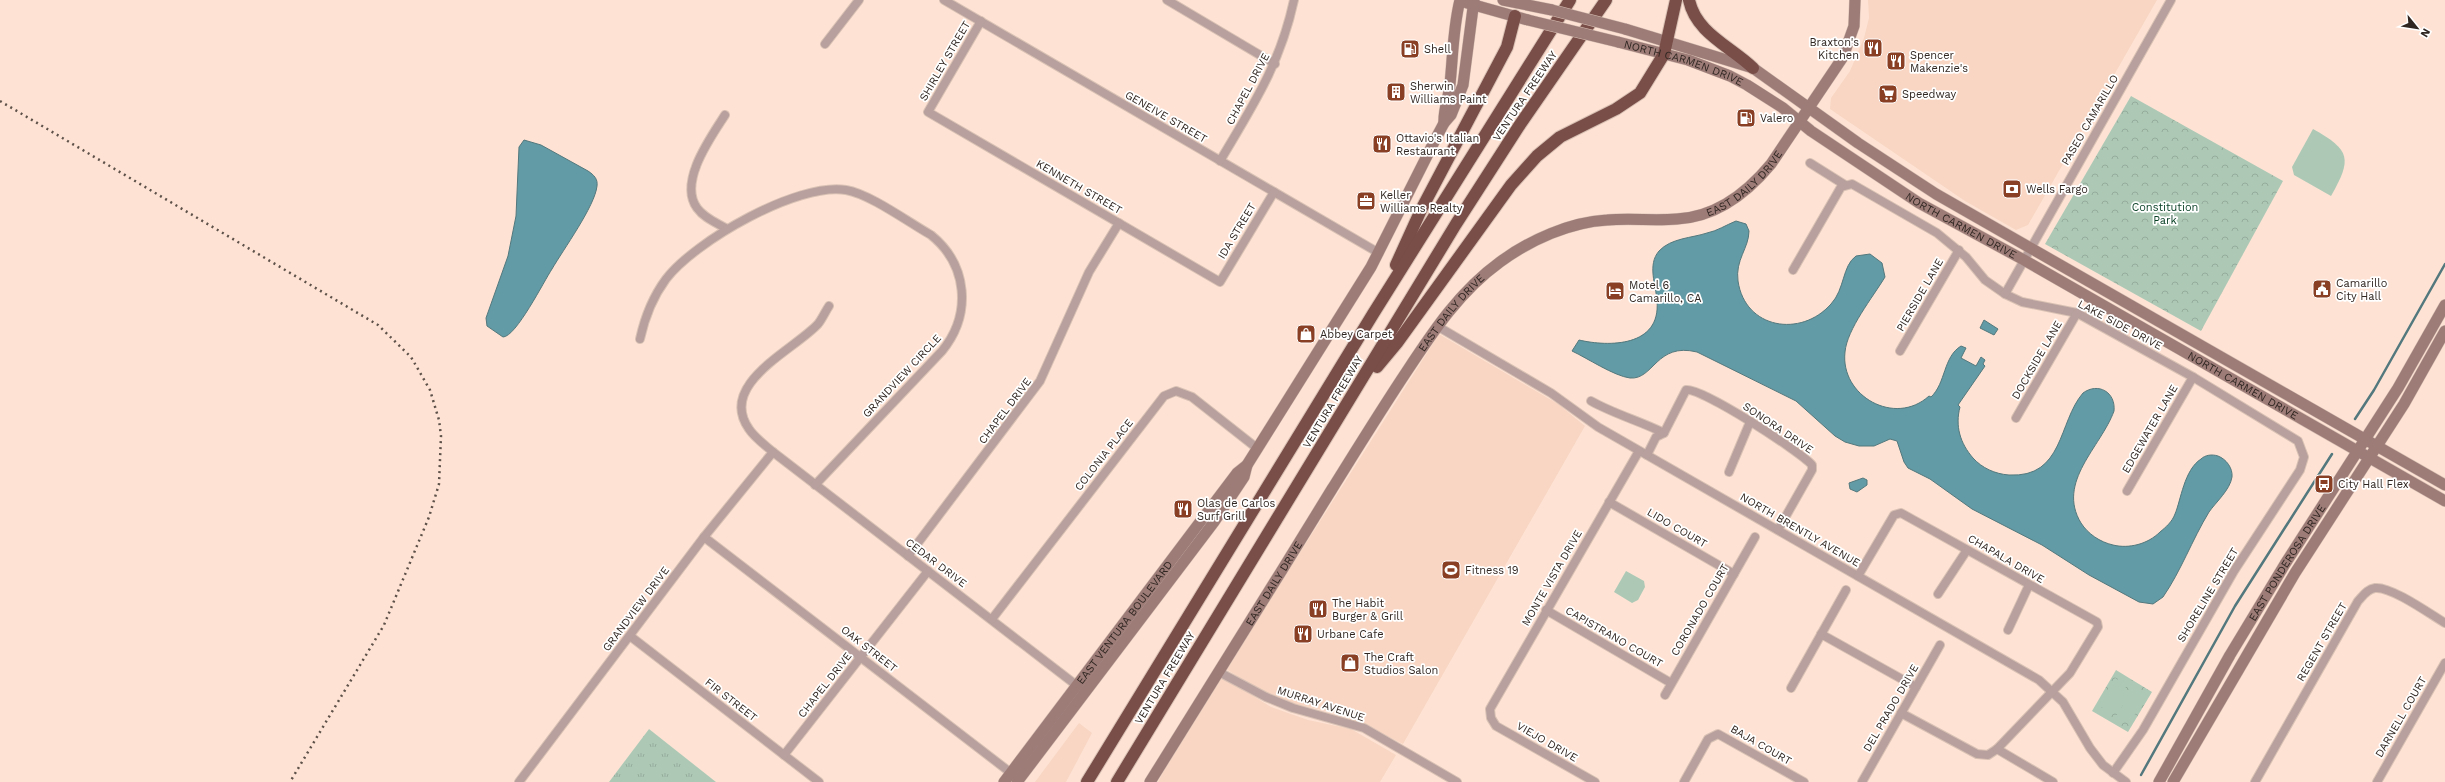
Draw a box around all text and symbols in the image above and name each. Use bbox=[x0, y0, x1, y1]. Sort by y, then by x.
north arrow bbox=[2397, 8, 2437, 48]
street label: SHIRLEY STREET bbox=[917, 18, 973, 103]
text: N bbox=[2418, 26, 2433, 40]
place label: Braxton's Kitchen bbox=[1809, 36, 1859, 62]
street label: NORTH CARMEN DRIVE bbox=[1623, 37, 1746, 88]
restaurant icon: Braxton's Kitchen bbox=[1862, 37, 1884, 59]
fuel station icon: Shell bbox=[1399, 38, 1421, 60]
place label: Shell bbox=[1424, 43, 1452, 56]
street label: VENTURA FREEWAY bbox=[1490, 48, 1560, 143]
place label: Spencer Makenzie's bbox=[1910, 49, 1968, 75]
restaurant icon: Spencer Makenzie's bbox=[1885, 50, 1907, 72]
street label: CHAPEL DRIVE bbox=[1224, 51, 1272, 127]
street label: PASEO CAMARILLO bbox=[2059, 72, 2121, 168]
place label: Sherwin Williams Paint bbox=[1410, 80, 1487, 106]
building icon: Sherwin Williams Paint bbox=[1385, 81, 1407, 103]
supermarket icon: Speedway bbox=[1877, 83, 1899, 105]
street label: GENEIVE STREET bbox=[1123, 88, 1210, 146]
place label: Speedway bbox=[1902, 88, 1956, 101]
fuel station icon: Valero bbox=[1735, 107, 1757, 129]
place label: Valero bbox=[1760, 112, 1793, 125]
place label: Ottavio's Italian Restaurant bbox=[1396, 132, 1479, 158]
restaurant icon: Ottavio's Italian Restaurant bbox=[1371, 133, 1393, 155]
street label: EAST DAILY DRIVE bbox=[1704, 148, 1785, 219]
street label: KENNETH STREET bbox=[1034, 157, 1125, 217]
bank icon: Wells Fargo bbox=[2001, 178, 2023, 200]
place label: Wells Fargo bbox=[2026, 183, 2088, 196]
place label: Keller Williams Realty bbox=[1380, 189, 1463, 215]
street label: NORTH CARMEN DRIVE bbox=[1903, 189, 2019, 261]
office icon: Keller Williams Realty bbox=[1355, 190, 1377, 212]
street label: IDA STREET bbox=[1215, 200, 1259, 261]
park label: Constitution Park bbox=[2132, 201, 2198, 227]
street label: PIERSIDE LANE bbox=[1894, 256, 1946, 334]
street label: EAST DAILY DRIVE bbox=[1415, 271, 1487, 354]
place label: Camarillo City Hall bbox=[2336, 277, 2387, 303]
public building icon: Camarillo City Hall bbox=[2311, 278, 2333, 300]
place label: Motel 6 Camarillo, CA bbox=[1629, 279, 1702, 305]
hotel icon: Motel 6 Camarillo, CA bbox=[1604, 280, 1626, 302]
street label: LAKE SIDE DRIVE bbox=[2076, 297, 2164, 353]
street label: DOCKSIDE LANE bbox=[2009, 318, 2065, 402]
shop icon: Abbey Carpet bbox=[1295, 323, 1317, 345]
place label: Abbey Carpet bbox=[1320, 328, 1393, 341]
street label: GRANDVIEW CIRCLE bbox=[860, 332, 944, 420]
street label: NORTH CARMEN DRIVE bbox=[2185, 349, 2300, 422]
street label: VENTURA FREEWAY bbox=[1300, 353, 1366, 451]
street label: CHAPEL DRIVE bbox=[976, 375, 1034, 447]
street label: EDGEWATER LANE bbox=[2119, 382, 2181, 476]
street label: SONORA DRIVE bbox=[1740, 400, 1816, 456]
street label: COLONIA PLACE bbox=[1072, 417, 1136, 493]
bus stop icon: City Hall Flex bbox=[2313, 473, 2335, 495]
place label: City Hall Flex bbox=[2338, 478, 2409, 491]
street label: NORTH BRENTLY AVENUE bbox=[1738, 490, 1862, 570]
place label: Olas de Carlos Surf Grill bbox=[1197, 497, 1276, 523]
restaurant icon: Olas de Carlos Surf Grill bbox=[1172, 498, 1194, 520]
street label: EAST PONDEROSA DRIVE bbox=[2246, 502, 2328, 623]
street label: LIDO COURT bbox=[1645, 506, 1710, 551]
street label: MONTE VISTA DRIVE bbox=[1519, 528, 1585, 628]
street label: CHAPALA DRIVE bbox=[1965, 532, 2047, 586]
street label: CEDAR DRIVE bbox=[903, 536, 969, 590]
street label: EAST DAILY DRIVE bbox=[1243, 539, 1305, 628]
street label: SHORELINE STREET bbox=[2175, 545, 2241, 645]
street label: EAST VENTURA BOULEVARD bbox=[1074, 558, 1175, 687]
sports icon: Fitness 19 bbox=[1440, 559, 1462, 581]
street label: CORONADO COURT bbox=[1668, 561, 1732, 658]
street label: GRANDVIEW DRIVE bbox=[600, 564, 672, 654]
place label: Fitness 19 bbox=[1465, 564, 1519, 577]
place label: The Habit Burger & Grill bbox=[1332, 597, 1404, 623]
restaurant icon: The Habit Burger & Grill bbox=[1307, 598, 1329, 620]
street label: REGENT STREET bbox=[2294, 600, 2350, 684]
street label: CAPISTRANO COURT bbox=[1563, 604, 1665, 670]
street label: OAK STREET bbox=[838, 623, 900, 675]
restaurant icon: Urbane Cafe bbox=[1292, 623, 1314, 645]
place label: Urbane Cafe bbox=[1317, 628, 1383, 641]
street label: VENTURA FREEWAY bbox=[1132, 629, 1198, 727]
street label: CHAPEL DRIVE bbox=[795, 650, 855, 720]
place label: The Craft Studios Salon bbox=[1364, 651, 1438, 677]
shop icon: The Craft Studios Salon bbox=[1339, 652, 1361, 674]
street label: DEL PRADO DRIVE bbox=[1861, 662, 1921, 754]
street label: DARNELL COURT bbox=[2373, 674, 2430, 760]
street label: FIR STREET bbox=[702, 676, 760, 725]
street label: MURRAY AVENUE bbox=[1276, 684, 1366, 724]
street label: VIEJO DRIVE bbox=[1514, 719, 1580, 765]
street label: BAJA COURT bbox=[1728, 722, 1794, 768]

